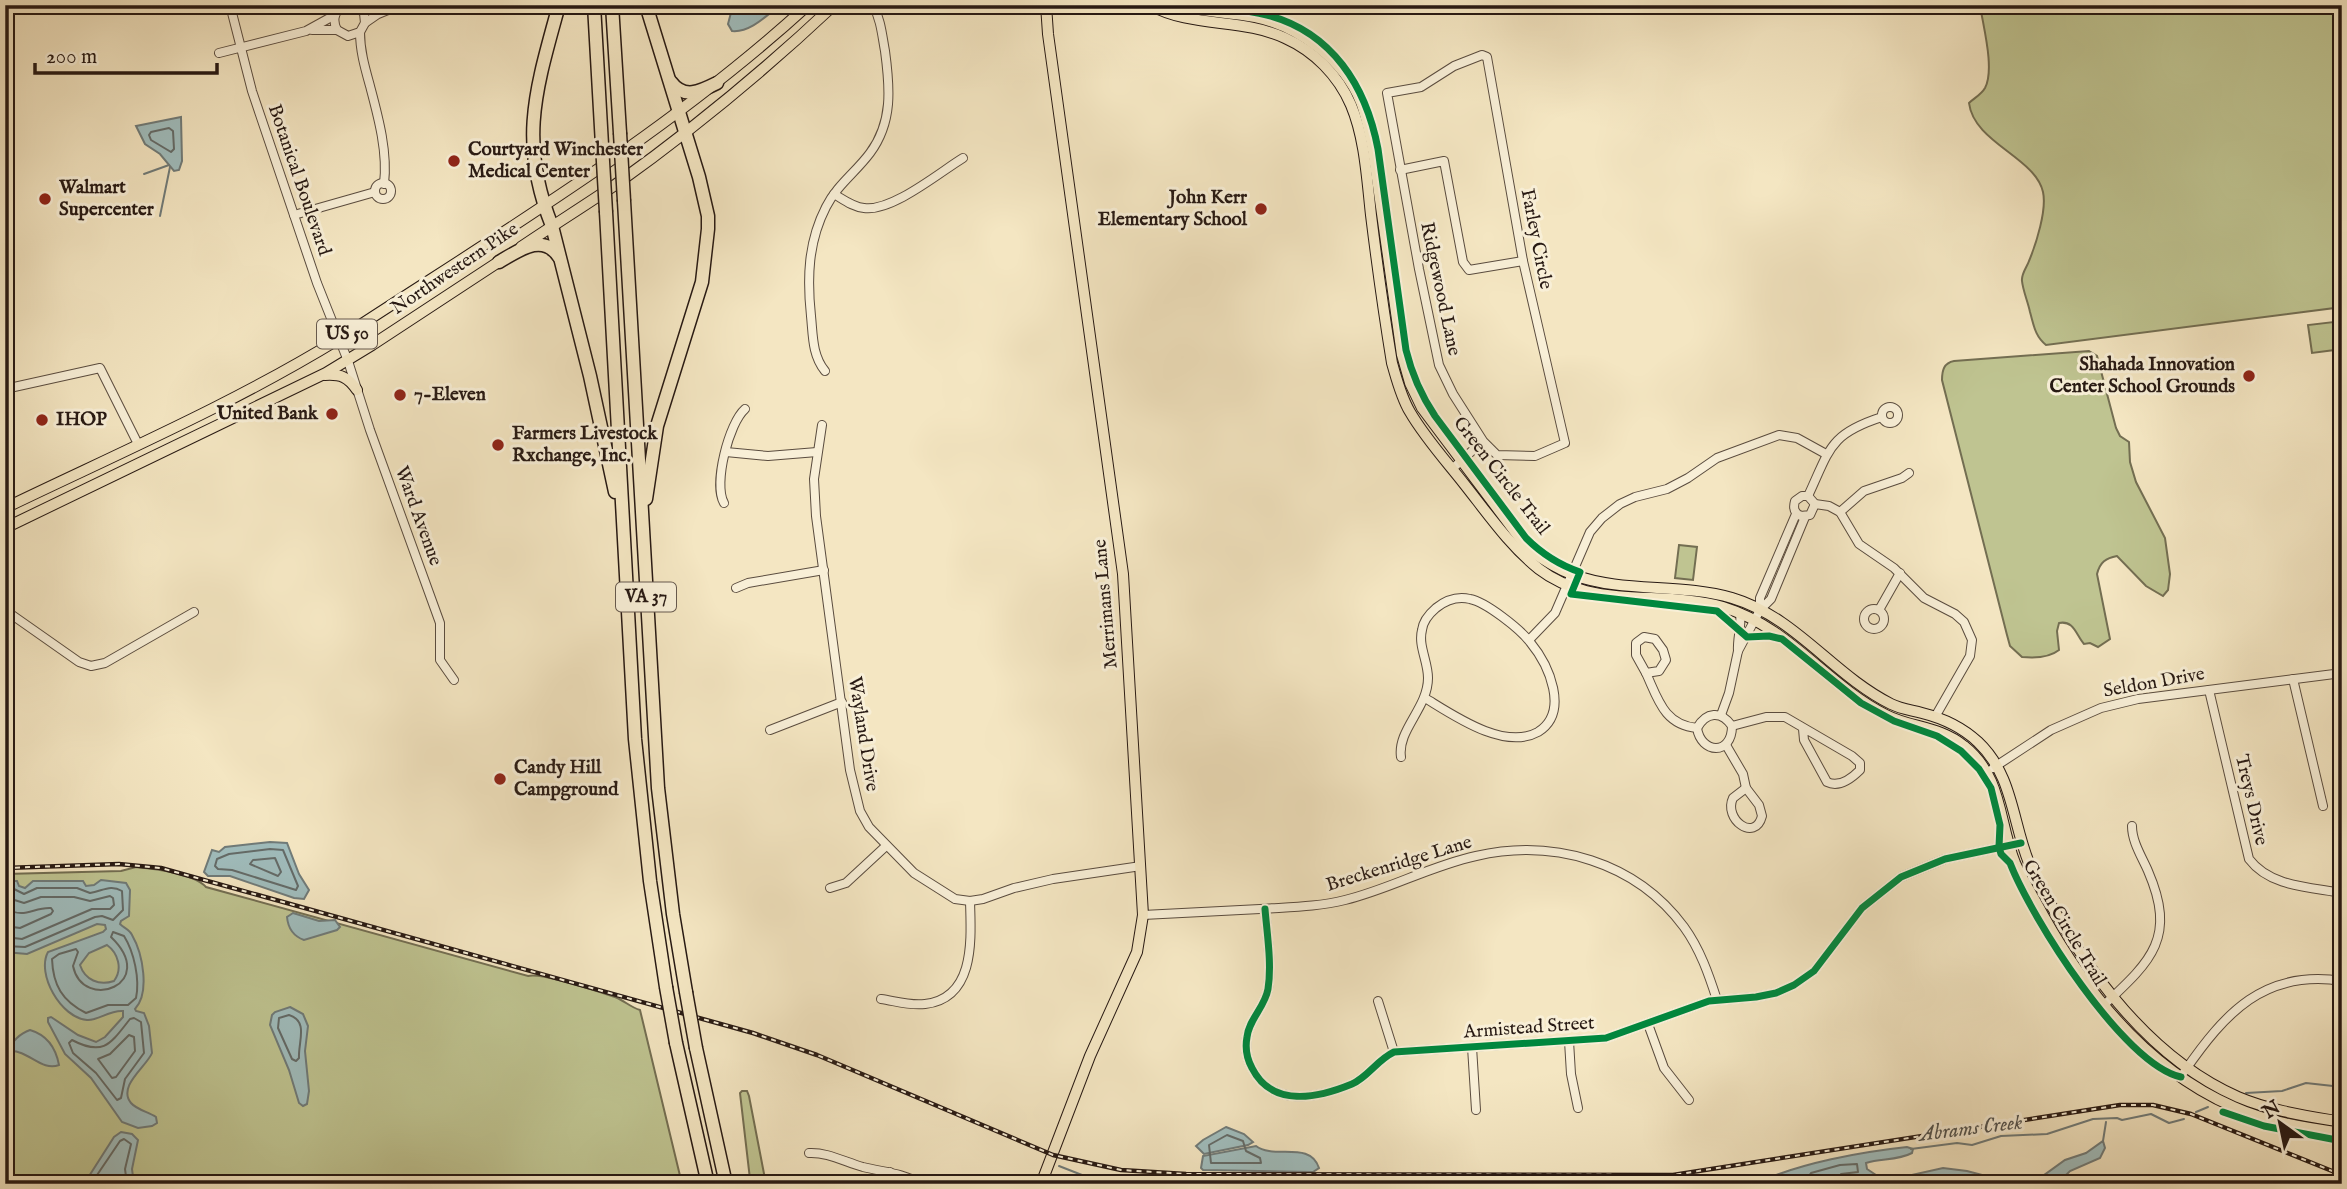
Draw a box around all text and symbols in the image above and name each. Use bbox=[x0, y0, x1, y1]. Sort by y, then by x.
scale bar bbox=[35, 32, 217, 76]
text: 200 m bbox=[46, 44, 97, 71]
street label: Botanical Boulevard bbox=[262, 101, 336, 260]
place label: Courtyard Winchester Medical Center bbox=[468, 138, 644, 184]
marker: Courtyard Winchester Medical Center bbox=[446, 153, 462, 169]
place label: Walmart Supercenter bbox=[58, 176, 155, 222]
place label: John Kerr Elementary School bbox=[1098, 186, 1248, 232]
street label: Farley Circle bbox=[1515, 187, 1558, 292]
marker: Walmart Supercenter bbox=[37, 191, 53, 207]
marker: John Kerr Elementary School bbox=[1253, 201, 1269, 217]
street label: Northwestern Pike bbox=[387, 217, 524, 320]
street label: Ridgewood Lane bbox=[1414, 220, 1466, 358]
road number: US 50 bbox=[317, 320, 377, 348]
place label: Shahada Innovation Center School Grounds bbox=[2050, 353, 2235, 399]
marker: Shahada Innovation Center School Grounds bbox=[2241, 368, 2257, 384]
place label: 7-Eleven bbox=[414, 383, 486, 407]
marker: 7-Eleven bbox=[392, 387, 408, 403]
place label: United Bank bbox=[216, 402, 319, 426]
marker: United Bank bbox=[324, 406, 340, 422]
place label: IHOP bbox=[56, 408, 107, 432]
marker: IHOP bbox=[34, 412, 50, 428]
street label: Green Circle Trail bbox=[1447, 412, 1555, 540]
place label: Farmers Livestock Rxchange, Inc. bbox=[512, 422, 658, 468]
marker: Farmers Livestock Rxchange, Inc. bbox=[490, 437, 506, 453]
street label: Ward Avenue bbox=[389, 463, 447, 569]
street label: Merrimans Lane bbox=[1088, 538, 1124, 670]
road number: VA 37 bbox=[616, 582, 676, 612]
street label: Seldon Drive bbox=[2101, 662, 2207, 704]
street label: Wayland Drive bbox=[842, 675, 884, 794]
street label: Treys Drive bbox=[2229, 752, 2273, 848]
place label: Candy Hill Campground bbox=[514, 756, 619, 802]
marker: Candy Hill Campground bbox=[492, 771, 508, 787]
street label: Breckenridge Lane bbox=[1323, 830, 1475, 898]
street label: Green Circle Trail bbox=[2017, 855, 2112, 991]
street label: Armistead Street bbox=[1462, 1011, 1596, 1045]
north arrow bbox=[2246, 1088, 2316, 1158]
text: N bbox=[2258, 1096, 2286, 1126]
water label: Abrams Creek bbox=[1916, 1109, 2025, 1149]

